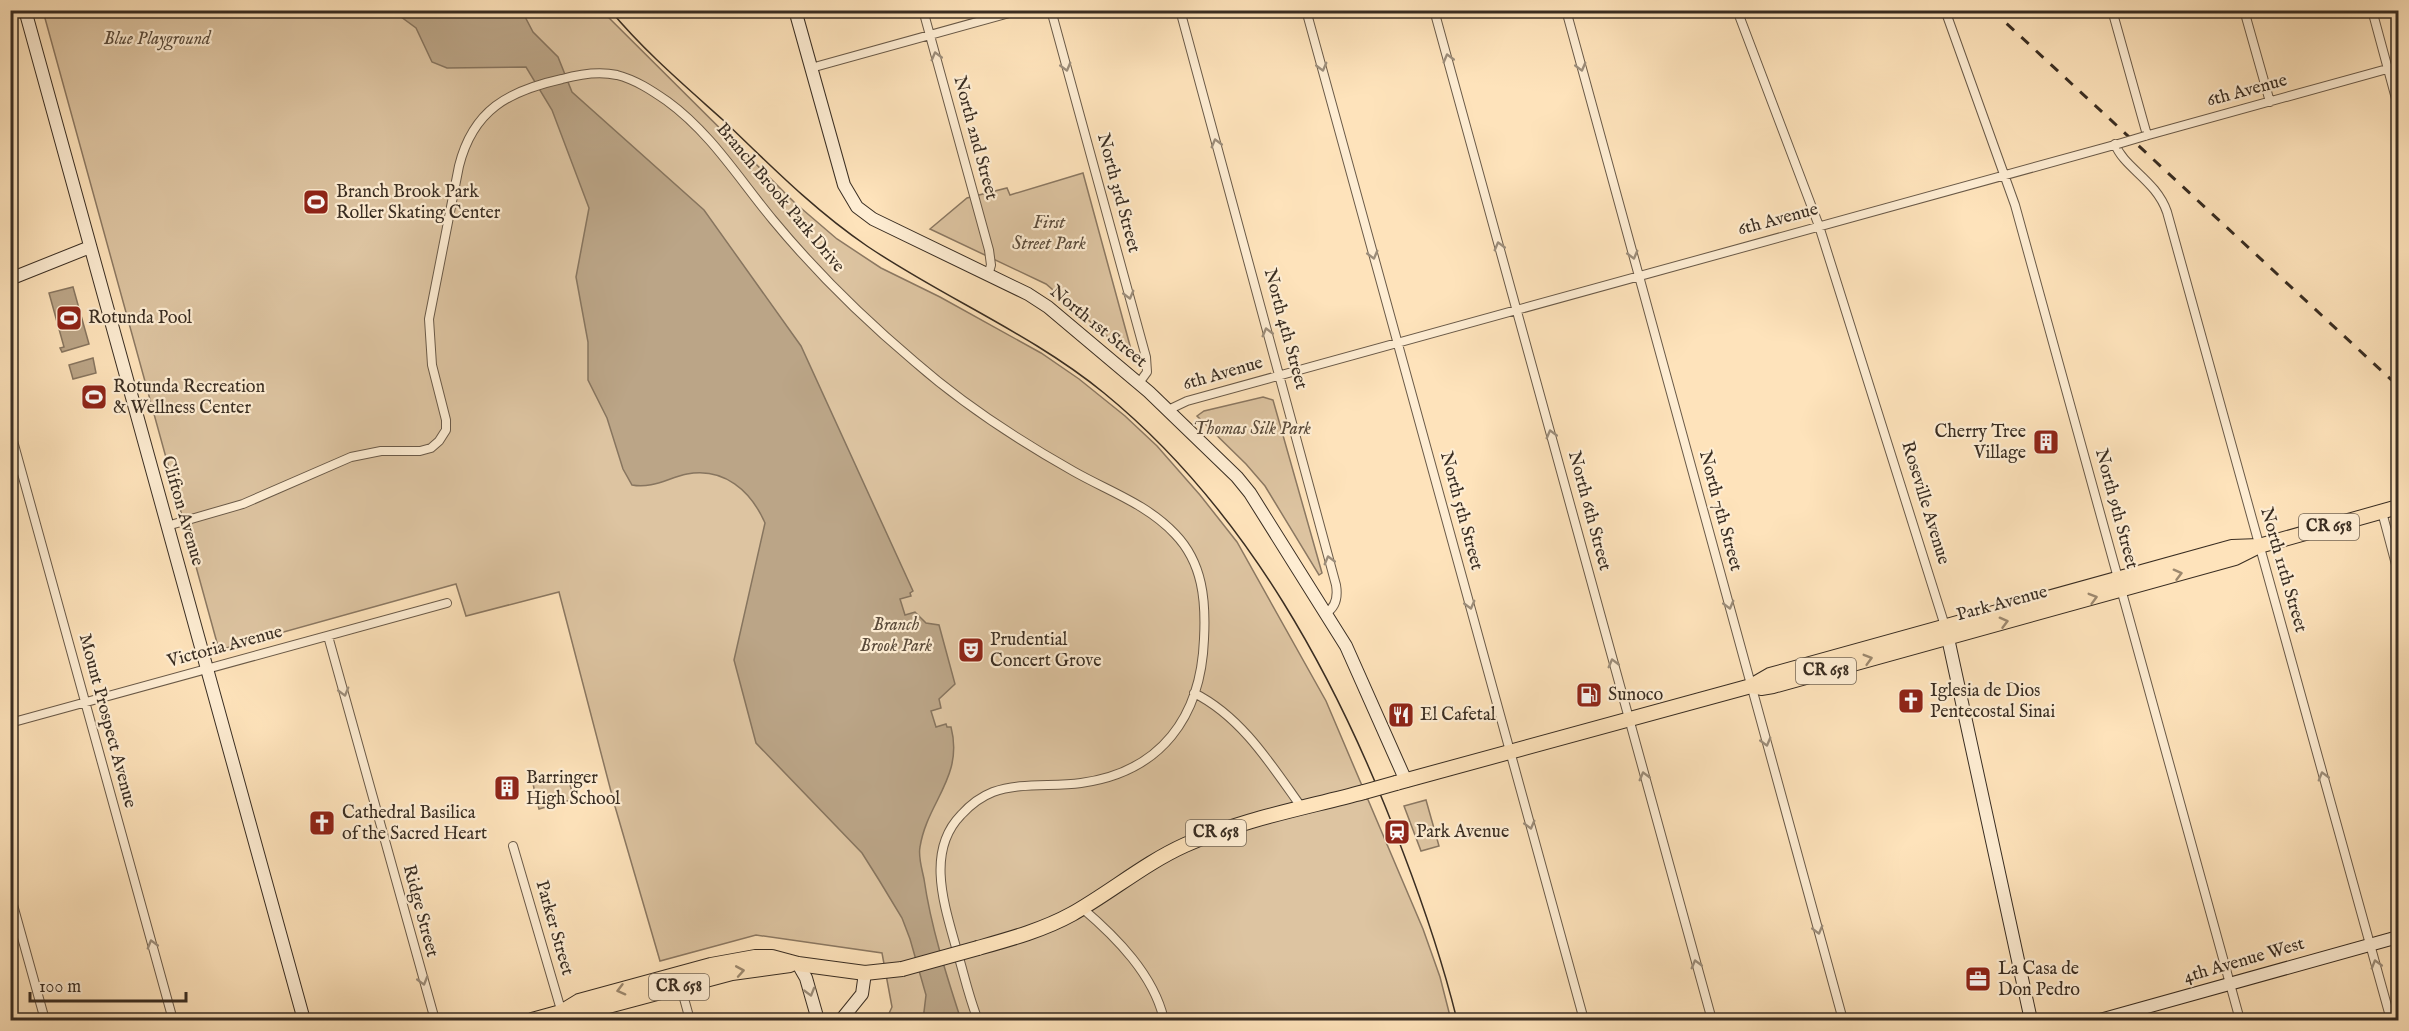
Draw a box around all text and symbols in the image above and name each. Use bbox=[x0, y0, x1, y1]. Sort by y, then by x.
park label: Blue Playground bbox=[103, 28, 212, 51]
one-way arrow bbox=[931, 51, 943, 62]
one-way arrow bbox=[1442, 53, 1455, 63]
one-way arrow bbox=[1315, 61, 1327, 72]
one-way arrow bbox=[1574, 61, 1586, 72]
one-way arrow bbox=[1059, 62, 1072, 72]
street label: 6th Avenue bbox=[2204, 69, 2290, 113]
street label: North 2nd Street bbox=[947, 74, 1003, 202]
street label: Branch Brook Park Drive bbox=[711, 118, 849, 278]
street label: North 3rd Street bbox=[1091, 131, 1145, 255]
one-way arrow bbox=[1211, 138, 1223, 149]
place label: Branch Brook Park Roller Skating Center bbox=[336, 181, 501, 225]
sports icon: Branch Brook Park Roller Skating Center bbox=[301, 187, 331, 217]
street label: 6th Avenue bbox=[1735, 198, 1821, 242]
park label: First Street Park bbox=[1012, 212, 1086, 256]
one-way arrow bbox=[1494, 241, 1507, 251]
one-way arrow bbox=[1366, 250, 1379, 260]
one-way arrow bbox=[1625, 250, 1638, 260]
street label: North 4th Street bbox=[1258, 266, 1312, 392]
street label: North 1st Street bbox=[1045, 281, 1151, 373]
one-way arrow bbox=[1122, 290, 1134, 300]
sports icon: Rotunda Pool bbox=[54, 303, 84, 333]
place label: Rotunda Pool bbox=[88, 307, 192, 330]
one-way arrow bbox=[1262, 327, 1274, 337]
street label: 6th Avenue bbox=[1180, 352, 1266, 396]
place label: Rotunda Recreation & Wellness Center bbox=[113, 376, 265, 420]
sports icon: Rotunda Recreation & Wellness Center bbox=[79, 382, 109, 412]
park label: Thomas Silk Park bbox=[1193, 418, 1311, 441]
place label: Cherry Tree Village bbox=[1934, 421, 2026, 465]
building icon: Cherry Tree Village bbox=[2031, 427, 2061, 457]
one-way arrow bbox=[1546, 429, 1558, 440]
street label: Roseville Avenue bbox=[1895, 439, 1955, 567]
street label: North 9th Street bbox=[2089, 446, 2143, 572]
street label: North 7th Street bbox=[1693, 448, 1747, 574]
street label: North 5th Street bbox=[1434, 449, 1488, 573]
street label: North 6th Street bbox=[1562, 449, 1616, 573]
street label: Clifton Avenue bbox=[155, 453, 209, 569]
street label: North 11th Street bbox=[2254, 505, 2312, 635]
road number: CR 658 bbox=[2299, 514, 2359, 540]
one-way arrow bbox=[1324, 555, 1336, 566]
one-way arrow bbox=[2172, 569, 2182, 581]
street label: Park Avenue bbox=[1954, 581, 2050, 627]
one-way arrow bbox=[2088, 592, 2098, 605]
one-way arrow bbox=[1722, 599, 1734, 610]
one-way arrow bbox=[1462, 600, 1475, 610]
park label: Branch Brook Park bbox=[860, 614, 932, 658]
one-way arrow bbox=[1998, 617, 2009, 629]
street label: Victoria Avenue bbox=[164, 621, 285, 674]
place label: Prudential Concert Grove bbox=[990, 629, 1101, 673]
street label: Mount Prospect Avenue bbox=[73, 631, 141, 811]
theatre icon: Prudential Concert Grove bbox=[956, 635, 986, 665]
one-way arrow bbox=[1863, 654, 1873, 667]
one-way arrow bbox=[1608, 658, 1621, 668]
road number: CR 658 bbox=[1796, 658, 1856, 684]
fuel station icon: Sunoco bbox=[1574, 680, 1604, 710]
place label: Iglesia de Dios Pentecostal Sinai bbox=[1930, 680, 2055, 724]
place label: Sunoco bbox=[1608, 684, 1664, 707]
church icon: Iglesia de Dios Pentecostal Sinai bbox=[1896, 686, 1926, 716]
one-way arrow bbox=[336, 687, 349, 697]
restaurant icon: El Cafetal bbox=[1386, 700, 1416, 730]
place label: El Cafetal bbox=[1420, 704, 1496, 727]
one-way arrow bbox=[1759, 737, 1772, 747]
place label: Barringer High School bbox=[526, 767, 620, 811]
one-way arrow bbox=[1639, 771, 1651, 782]
one-way arrow bbox=[2318, 771, 2330, 782]
building icon: Barringer High School bbox=[492, 773, 522, 803]
place label: Cathedral Basilica of the Sacred Heart bbox=[342, 802, 487, 846]
church icon: Cathedral Basilica of the Sacred Heart bbox=[307, 808, 337, 838]
station icon: Park Avenue bbox=[1382, 817, 1412, 847]
one-way arrow bbox=[1523, 819, 1535, 830]
road number: CR 658 bbox=[1186, 820, 1246, 846]
place label: Park Avenue bbox=[1416, 821, 1509, 844]
street label: Ridge Street bbox=[397, 862, 443, 960]
street label: Parker Street bbox=[529, 878, 579, 978]
one-way arrow bbox=[1811, 925, 1823, 935]
street label: 4th Avenue West bbox=[2181, 933, 2307, 989]
one-way arrow bbox=[147, 939, 159, 950]
place label: La Casa de Don Pedro bbox=[1998, 958, 2080, 1002]
one-way arrow bbox=[1691, 959, 1703, 970]
one-way arrow bbox=[2370, 959, 2383, 969]
office icon: La Casa de Don Pedro bbox=[1963, 964, 1993, 994]
scale bar bbox=[30, 965, 186, 1003]
one-way arrow bbox=[735, 966, 745, 978]
road number: CR 658 bbox=[649, 974, 709, 1000]
one-way arrow bbox=[416, 975, 428, 986]
text: 100 m bbox=[39, 976, 81, 999]
one-way arrow bbox=[616, 983, 627, 995]
one-way arrow bbox=[803, 986, 815, 997]

